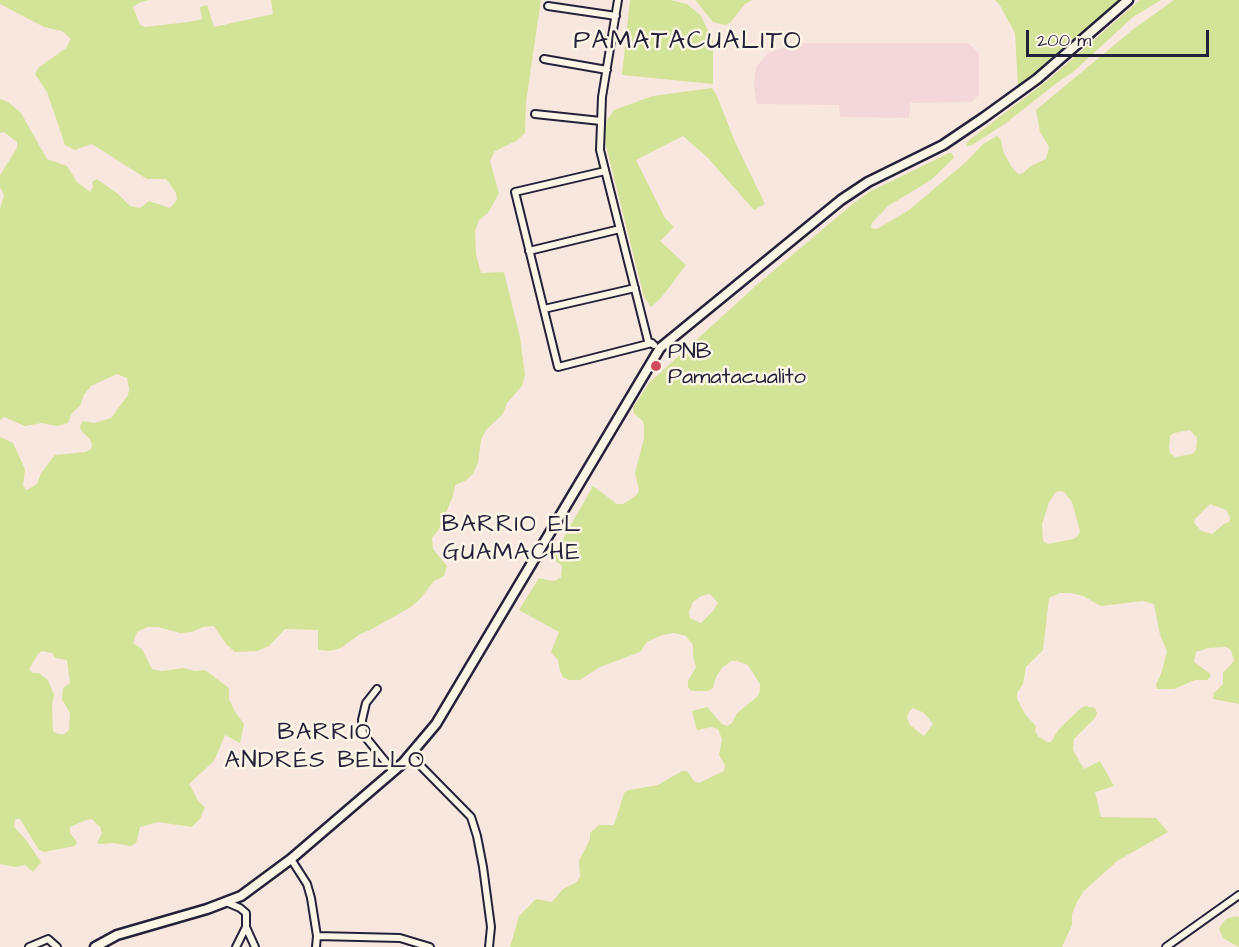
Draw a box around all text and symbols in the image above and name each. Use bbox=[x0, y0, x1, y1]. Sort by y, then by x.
scale bar bbox=[1029, 18, 1212, 56]
district label: PAMATACUALITO bbox=[574, 27, 802, 59]
text: 200 m bbox=[1037, 28, 1091, 53]
place label: PNB Pamatacualito bbox=[668, 340, 806, 392]
marker: PNB Pamatacualito bbox=[649, 359, 663, 373]
district label: BARRIO EL GUAMACHE bbox=[442, 512, 582, 568]
district label: BARRIO ANDRÉS BELLO bbox=[225, 720, 425, 776]

